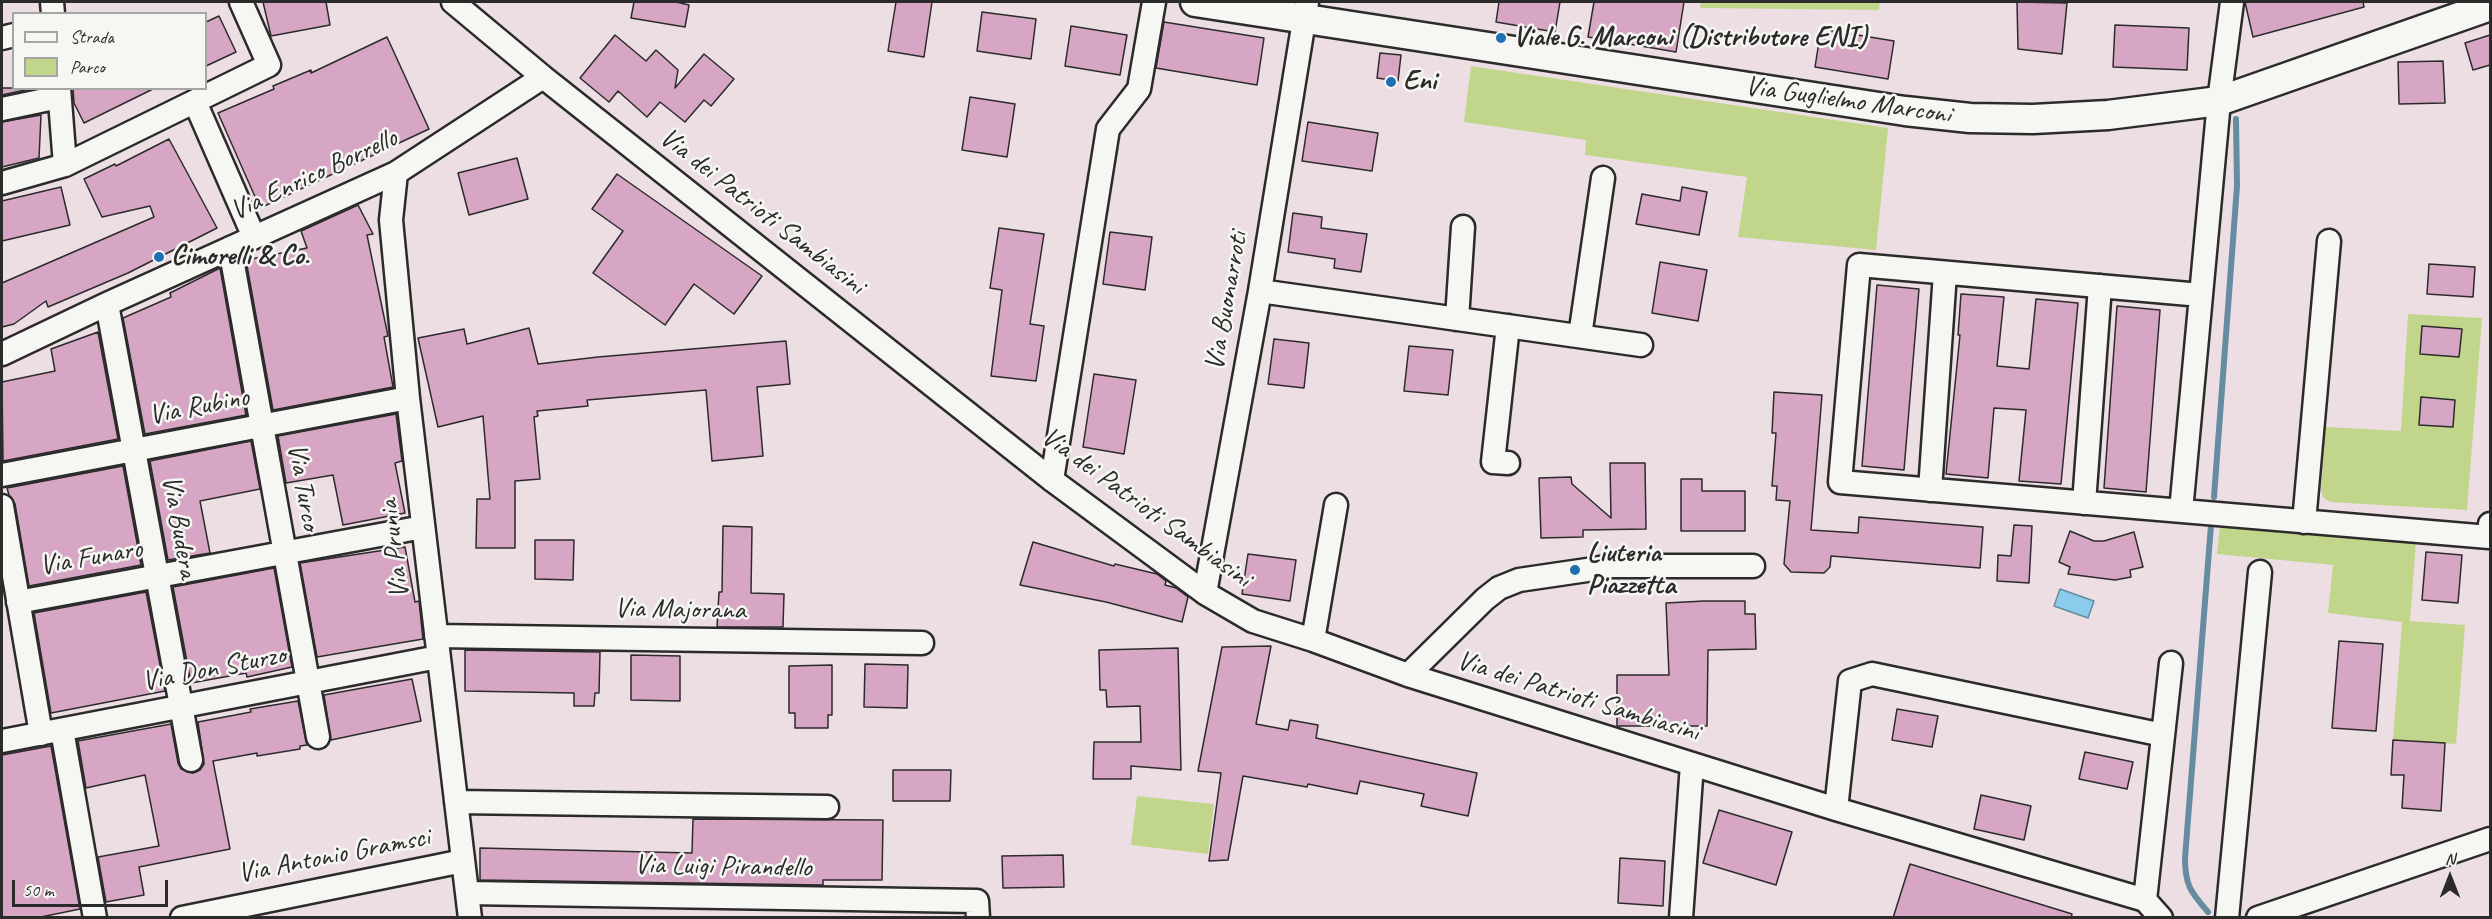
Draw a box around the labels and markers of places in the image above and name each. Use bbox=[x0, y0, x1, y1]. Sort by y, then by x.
place label: Viale G. Marconi (Distributore ENI) bbox=[1513, 21, 1867, 55]
marker: Viale G. Marconi (Distributore ENI) bbox=[1494, 31, 1508, 45]
place label: Eni bbox=[1403, 65, 1436, 99]
marker: Eni bbox=[1384, 75, 1398, 89]
place label: Cimorelli & Co. bbox=[171, 240, 309, 274]
marker: Cimorelli & Co. bbox=[152, 250, 166, 264]
place label: Liuteria Piazzetta bbox=[1587, 537, 1675, 603]
marker: Liuteria Piazzetta bbox=[1568, 563, 1582, 577]

